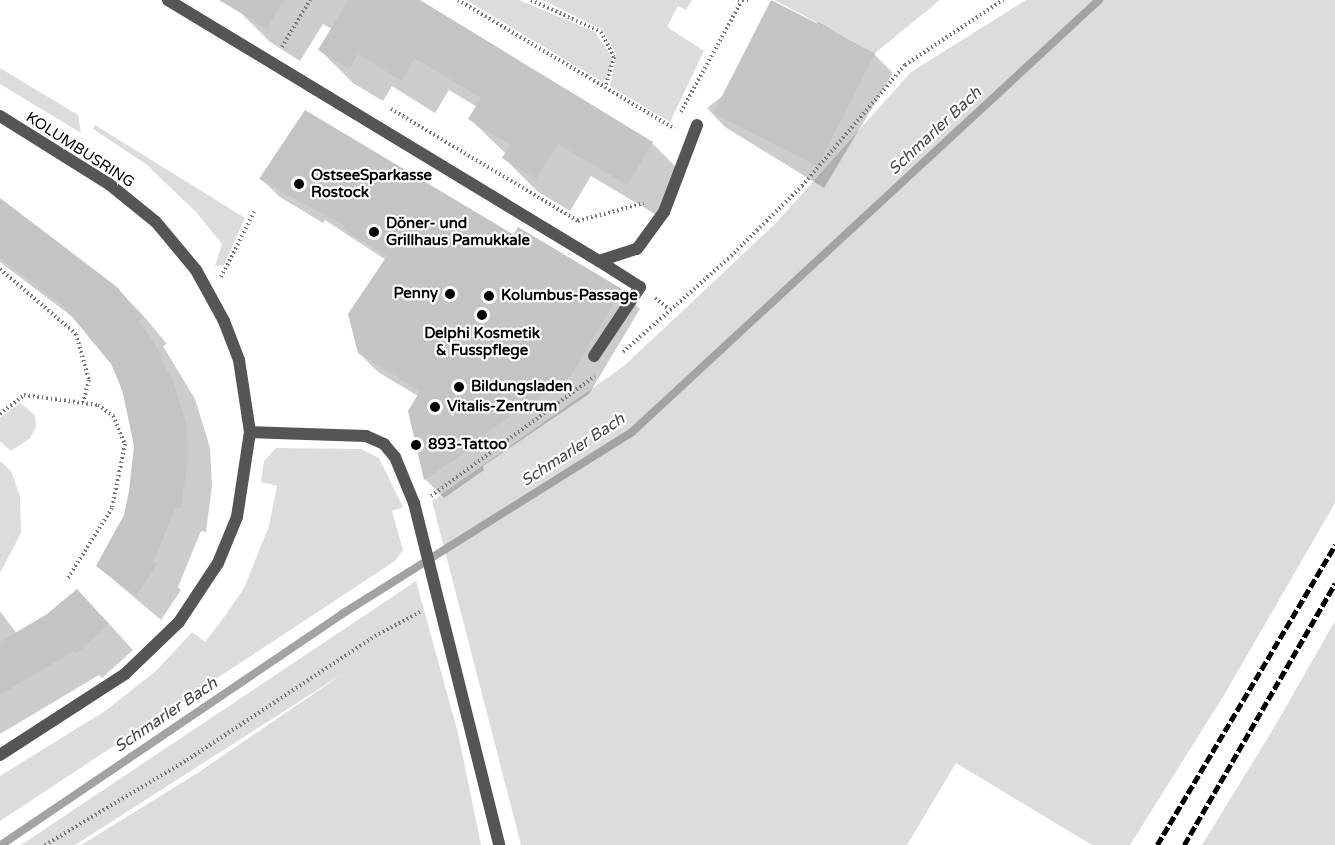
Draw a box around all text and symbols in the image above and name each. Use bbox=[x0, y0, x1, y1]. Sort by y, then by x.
water label: Schmarler Bach bbox=[885, 83, 985, 179]
street label: KOLUMBUSRING bbox=[23, 108, 137, 192]
place label: OstseeSparkasse Rostock bbox=[311, 166, 432, 201]
marker: OstseeSparkasse Rostock bbox=[292, 177, 306, 191]
place label: Döner- und Grillhaus Pamukkale bbox=[386, 214, 530, 249]
marker: Döner- und Grillhaus Pamukkale bbox=[367, 225, 381, 239]
place label: Penny bbox=[393, 285, 438, 303]
marker: Penny bbox=[443, 287, 457, 301]
place label: Kolumbus-Passage bbox=[501, 287, 638, 305]
marker: Kolumbus-Passage bbox=[482, 289, 496, 303]
marker: Delphi Kosmetik & Fusspflege bbox=[475, 308, 489, 322]
place label: Delphi Kosmetik & Fusspflege bbox=[424, 324, 540, 359]
place label: Bildungsladen bbox=[471, 378, 572, 396]
marker: Bildungsladen bbox=[452, 380, 466, 394]
place label: Vitalis-Zentrum bbox=[447, 398, 557, 416]
marker: Vitalis-Zentrum bbox=[428, 400, 442, 414]
water label: Schmarler Bach bbox=[518, 409, 628, 491]
place label: 893-Tattoo bbox=[428, 436, 507, 454]
marker: 893-Tattoo bbox=[409, 438, 423, 452]
water label: Schmarler Bach bbox=[111, 674, 221, 756]

